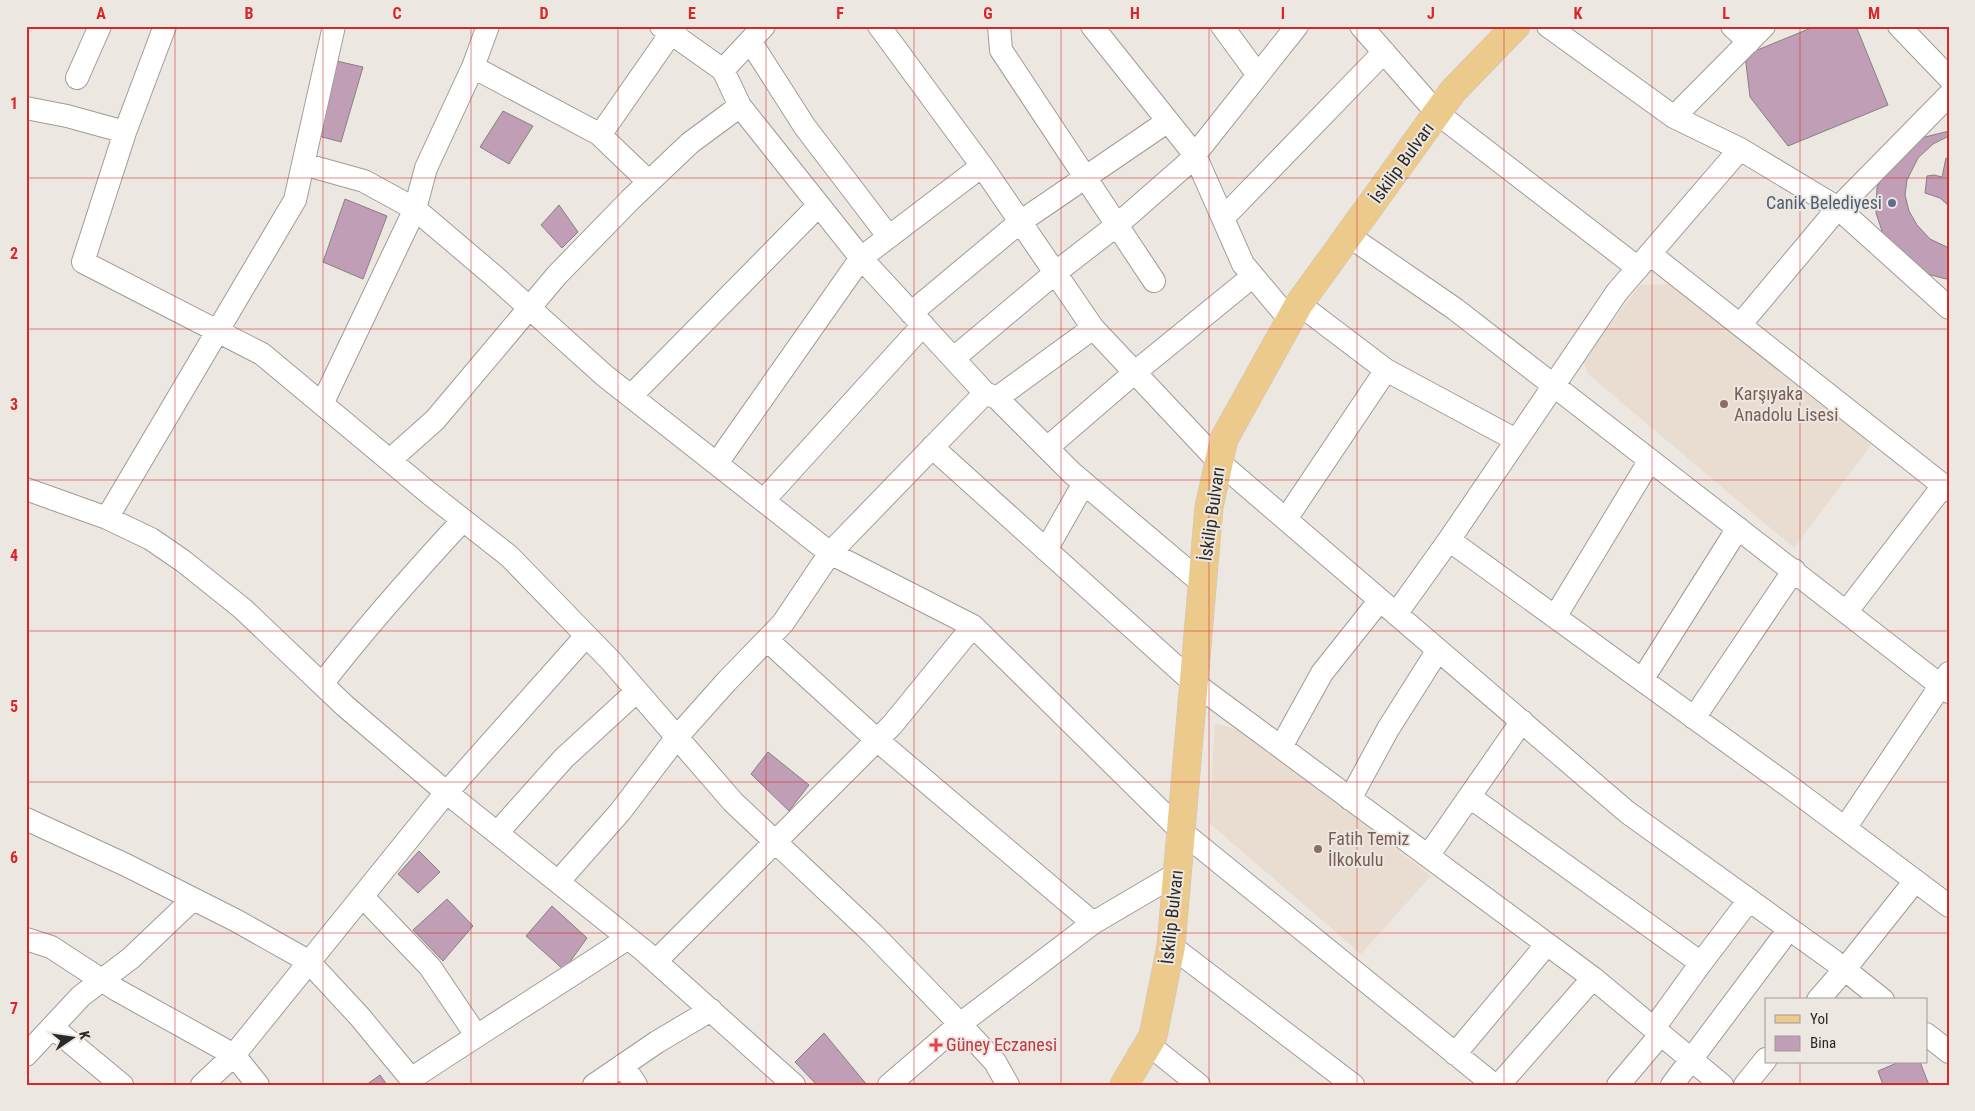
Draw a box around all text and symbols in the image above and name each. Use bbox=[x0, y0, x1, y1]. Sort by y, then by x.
text: A bbox=[96, 4, 106, 23]
text: B bbox=[245, 4, 254, 23]
text: C bbox=[392, 4, 402, 23]
text: D bbox=[539, 4, 549, 23]
text: E bbox=[688, 4, 696, 23]
text: F bbox=[836, 4, 844, 23]
text: G bbox=[983, 4, 993, 23]
text: H bbox=[1130, 4, 1140, 23]
text: I bbox=[1281, 4, 1285, 23]
text: J bbox=[1427, 4, 1435, 23]
text: K bbox=[1574, 4, 1583, 23]
text: L bbox=[1722, 4, 1730, 23]
text: M bbox=[1868, 4, 1880, 23]
text: 1 bbox=[10, 94, 18, 113]
street label: İskilip Bulvarı bbox=[1365, 118, 1438, 207]
place label: Canik Belediyesi bbox=[1766, 192, 1882, 213]
marker: Canik Belediyesi bbox=[1886, 197, 1898, 209]
text: 2 bbox=[10, 244, 18, 263]
place label: Karşıyaka Anadolu Lisesi bbox=[1734, 383, 1838, 425]
text: 3 bbox=[10, 395, 18, 414]
marker: Karşıyaka Anadolu Lisesi bbox=[1718, 398, 1730, 410]
street label: İskilip Bulvarı bbox=[1195, 466, 1228, 562]
text: 4 bbox=[10, 546, 18, 565]
text: 5 bbox=[10, 697, 18, 716]
place label: Fatih Temiz İlkokulu bbox=[1328, 828, 1410, 870]
marker: Fatih Temiz İlkokulu bbox=[1312, 843, 1324, 855]
text: 6 bbox=[10, 848, 18, 867]
street label: İskilip Bulvarı bbox=[1156, 869, 1187, 965]
legend bbox=[1765, 998, 1928, 1064]
text: 7 bbox=[10, 999, 18, 1018]
text: Yol bbox=[1810, 1010, 1828, 1028]
north arrow bbox=[48, 1014, 98, 1064]
text: K bbox=[76, 1030, 93, 1041]
place label: Güney Eczanesi bbox=[946, 1034, 1057, 1055]
text: Bina bbox=[1810, 1034, 1836, 1052]
marker: Güney Eczanesi bbox=[930, 1039, 942, 1051]

